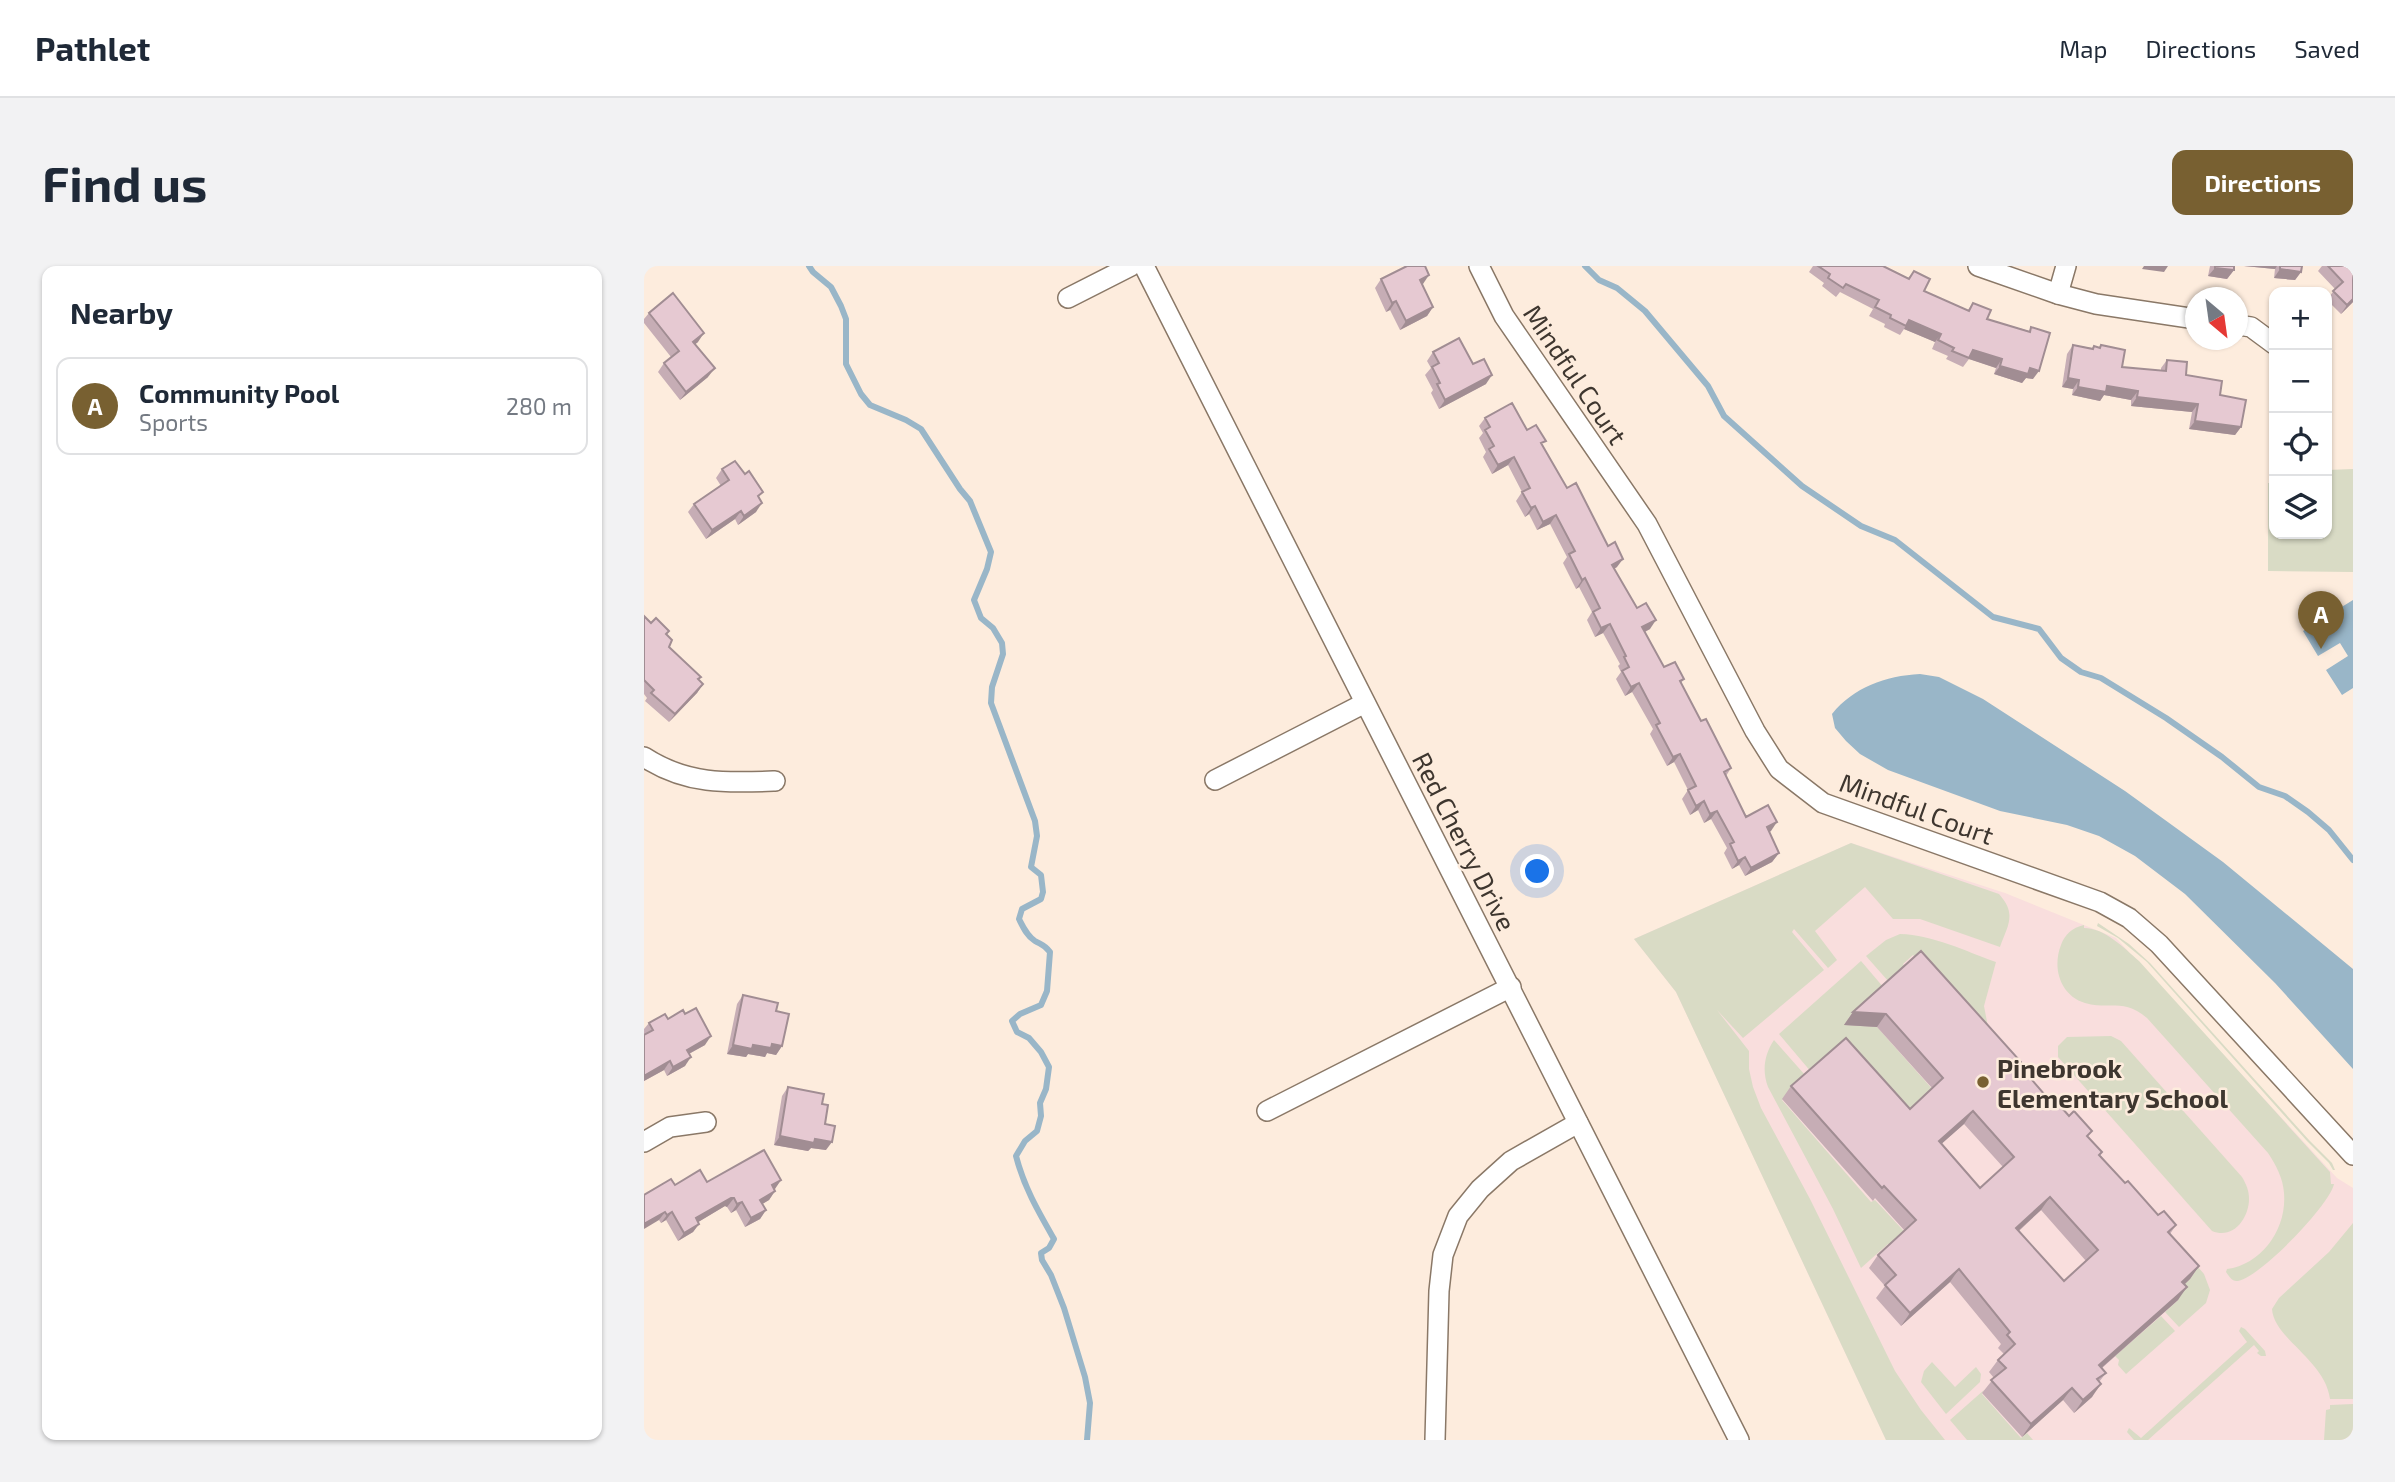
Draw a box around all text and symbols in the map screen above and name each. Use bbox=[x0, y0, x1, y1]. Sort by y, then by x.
text: Pathlet bbox=[35, 28, 150, 68]
text: Map bbox=[2059, 34, 2107, 63]
text: Directions bbox=[2145, 34, 2256, 63]
text: Saved bbox=[2294, 34, 2360, 63]
button: Directions bbox=[2172, 150, 2353, 215]
text: Find us bbox=[42, 153, 207, 212]
north arrow bbox=[2185, 287, 2248, 350]
map controls bbox=[2269, 287, 2332, 539]
button: + bbox=[2269, 287, 2332, 350]
text: Nearby bbox=[70, 294, 173, 330]
street label: Mindful Court bbox=[1518, 298, 1634, 450]
button: − bbox=[2269, 350, 2332, 413]
text: Community Pool bbox=[139, 377, 339, 408]
text: A bbox=[87, 392, 103, 420]
text: 280 m bbox=[506, 392, 572, 420]
text: Sports bbox=[139, 408, 208, 436]
button: locate bbox=[2269, 413, 2332, 476]
button: layers bbox=[2269, 476, 2332, 539]
pin: A bbox=[2298, 591, 2344, 649]
street label: Red Cherry Drive bbox=[1407, 747, 1523, 935]
street label: Mindful Court bbox=[1836, 766, 1998, 850]
your location bbox=[1520, 854, 1554, 888]
place label: Pinebrook Elementary School bbox=[1997, 1052, 2229, 1114]
marker: Pinebrook Elementary School bbox=[1975, 1074, 1991, 1090]

